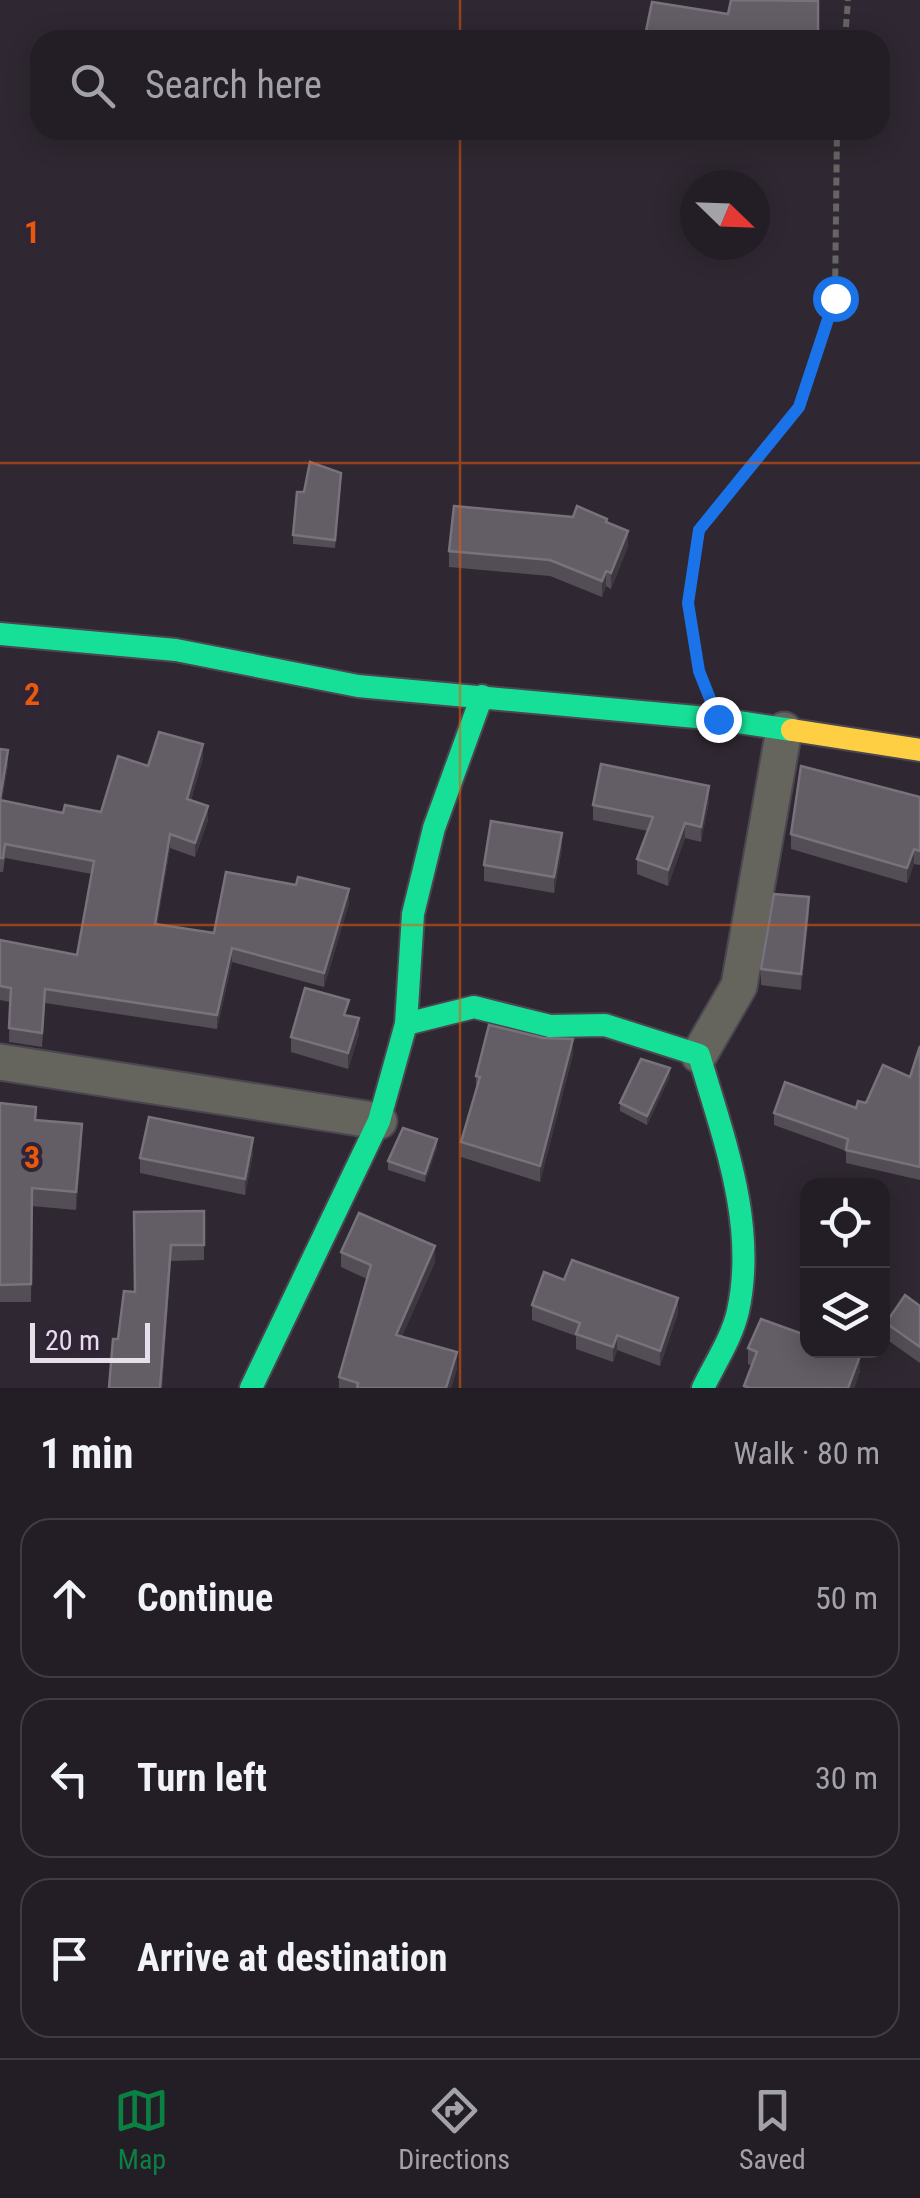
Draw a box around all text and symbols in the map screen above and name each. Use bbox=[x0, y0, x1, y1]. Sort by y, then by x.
search box bbox=[30, 30, 890, 140]
icon: search bbox=[65, 58, 120, 113]
text: Search here bbox=[145, 63, 322, 107]
north arrow bbox=[680, 170, 770, 260]
text: 1 bbox=[24, 213, 40, 251]
route start bbox=[813, 276, 859, 322]
text: 2 bbox=[24, 675, 40, 713]
route end bbox=[696, 697, 742, 743]
text: 3 bbox=[24, 1138, 40, 1176]
map controls bbox=[800, 1178, 890, 1358]
button: locate bbox=[800, 1178, 890, 1268]
button: layers bbox=[800, 1268, 890, 1358]
scale bar bbox=[30, 1318, 150, 1362]
text: 20 m bbox=[45, 1324, 100, 1357]
text: 1 min bbox=[40, 1429, 133, 1478]
text: Walk · 80 m bbox=[734, 1434, 880, 1472]
icon: ahead bbox=[42, 1571, 97, 1626]
text: Continue bbox=[137, 1576, 273, 1620]
text: 50 m bbox=[815, 1579, 878, 1617]
icon: left bbox=[42, 1751, 97, 1806]
text: Turn left bbox=[137, 1756, 267, 1800]
text: 30 m bbox=[815, 1759, 878, 1797]
icon: arrive bbox=[42, 1931, 97, 1986]
text: Arrive at destination bbox=[137, 1936, 447, 1980]
tab: Map bbox=[114, 2083, 169, 2176]
tab: Directions bbox=[398, 2083, 510, 2176]
tab: Saved bbox=[739, 2083, 806, 2176]

